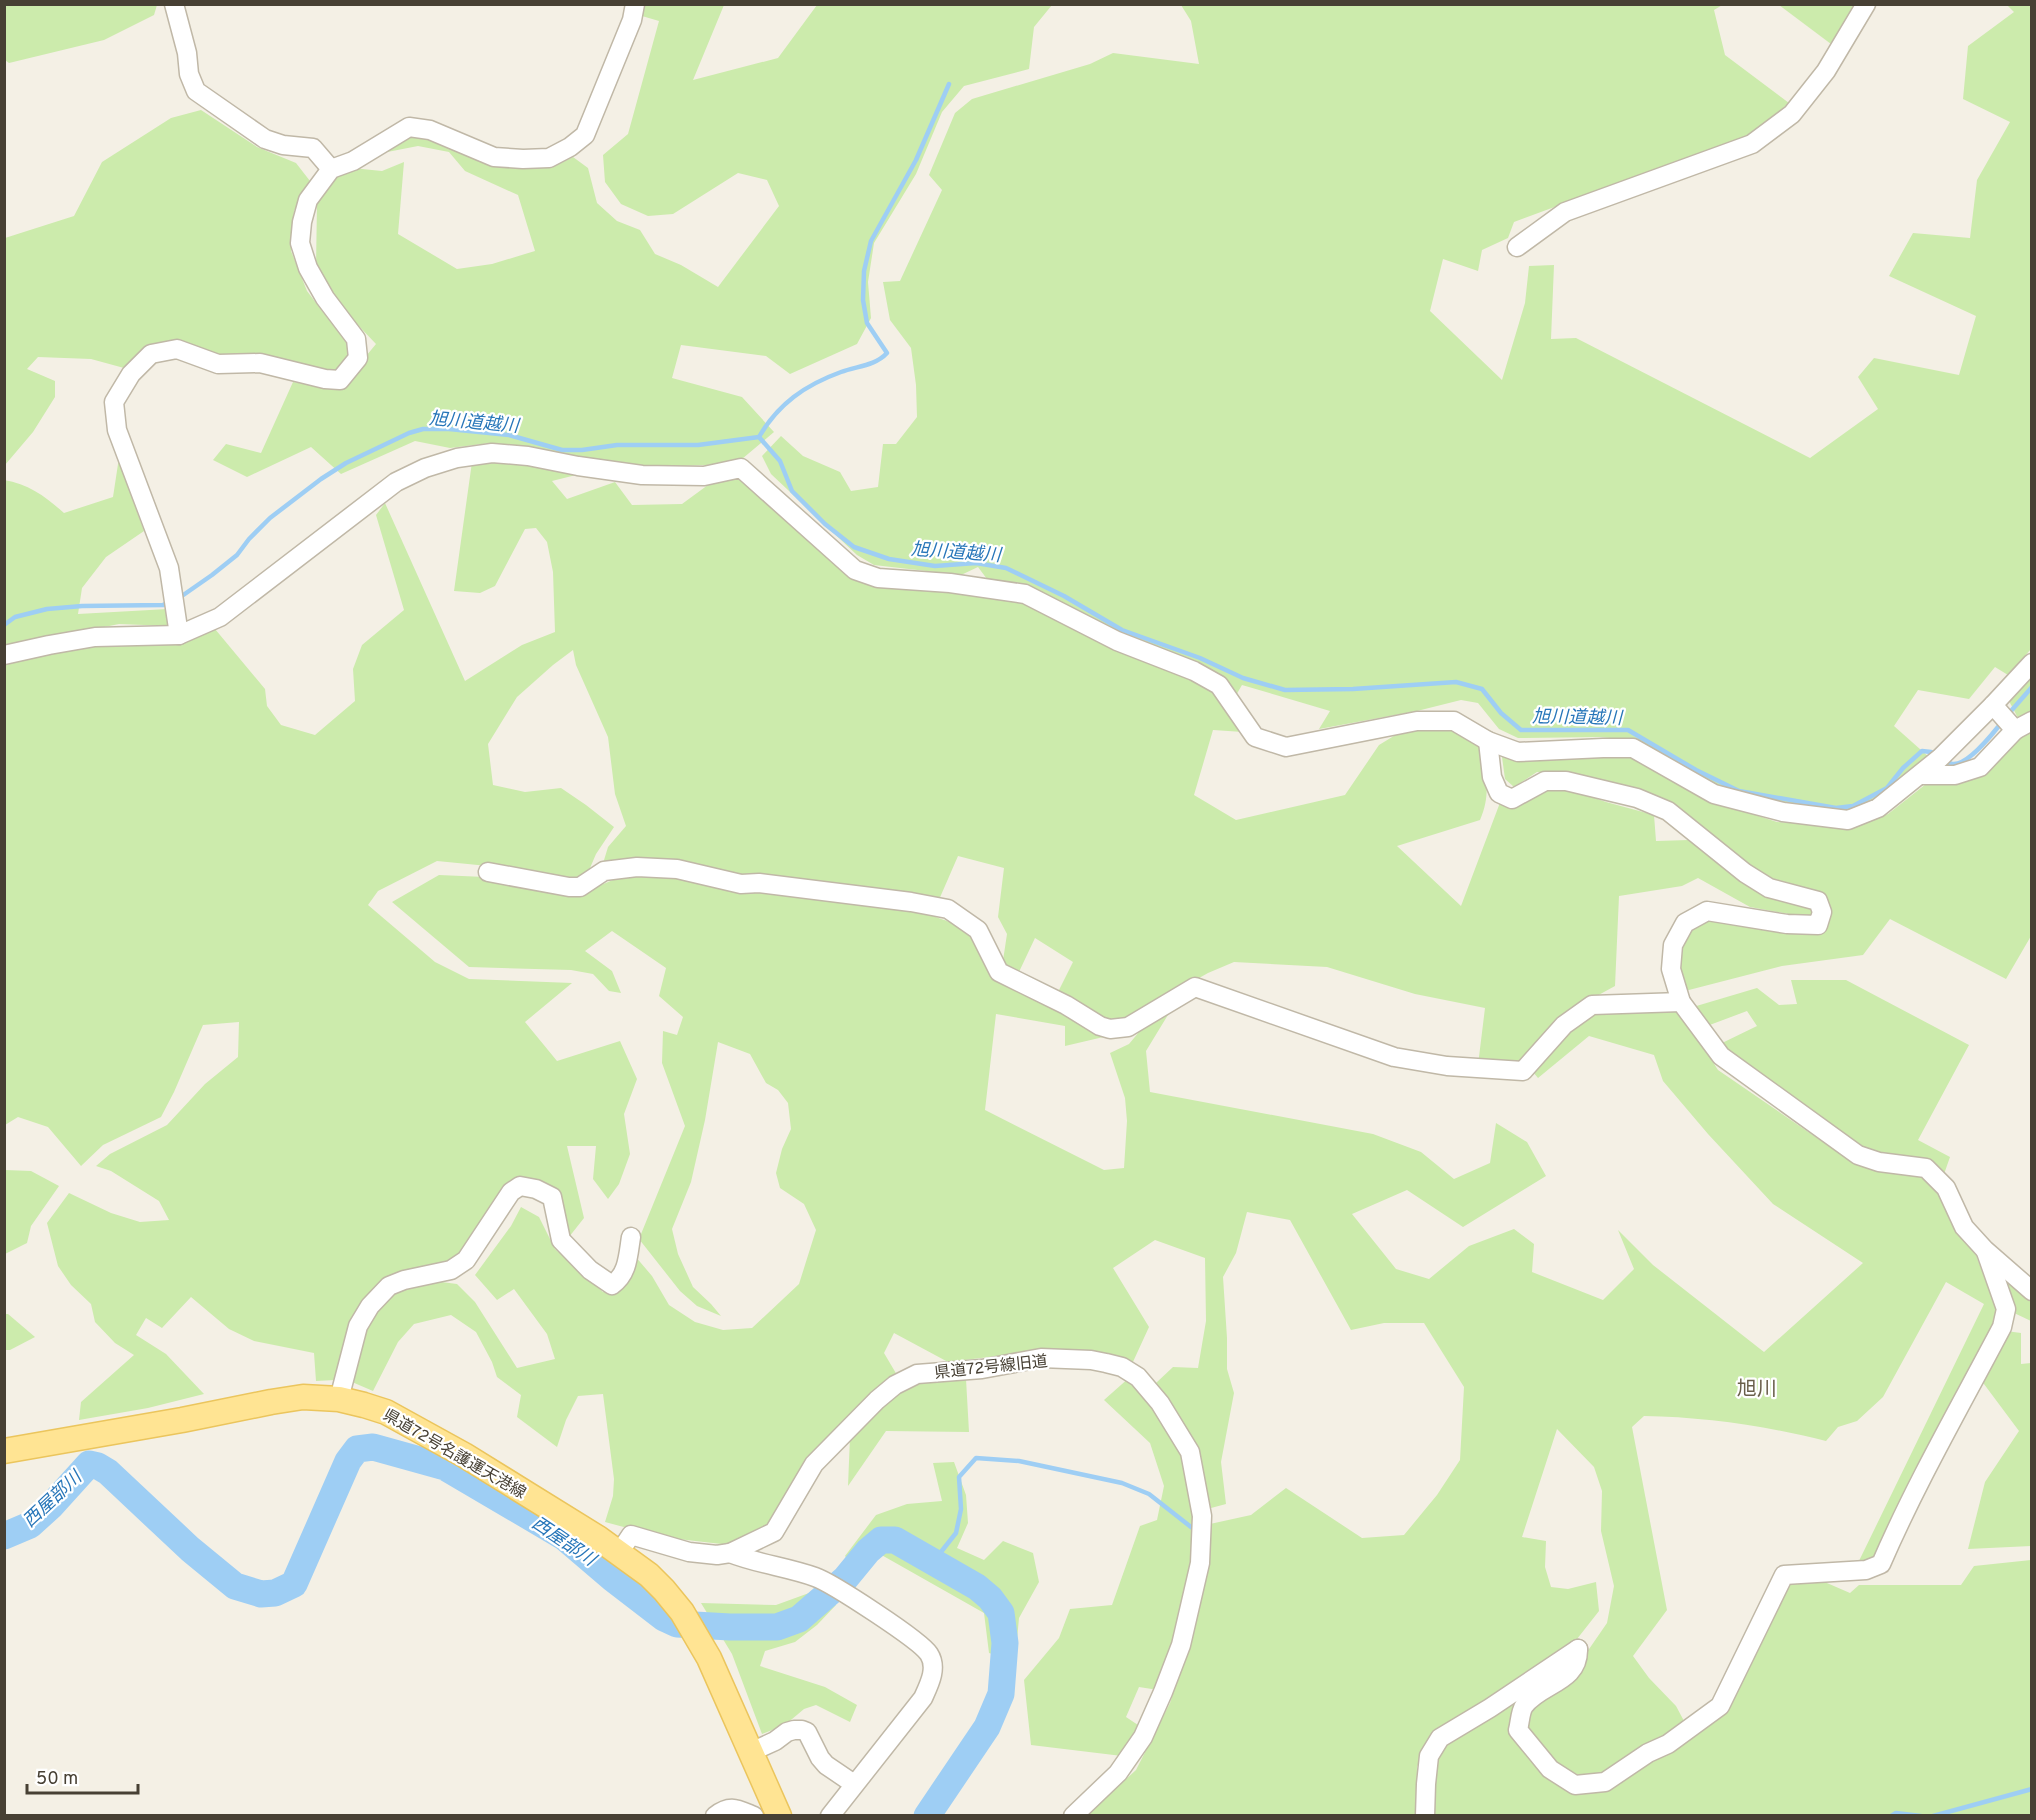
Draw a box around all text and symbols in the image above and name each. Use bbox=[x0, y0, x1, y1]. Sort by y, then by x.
water label: 旭川道越川 bbox=[428, 408, 522, 439]
water label: 旭川道越川 bbox=[910, 539, 1004, 568]
water label: 旭川道越川 bbox=[1532, 706, 1624, 731]
street label: 県道72号線旧道 bbox=[934, 1352, 1049, 1384]
district label: 旭川 bbox=[1737, 1377, 1777, 1403]
street label: 県道72号名護運天港線 bbox=[379, 1406, 529, 1504]
water label: 西屋部川 bbox=[19, 1466, 89, 1533]
water label: 西屋部川 bbox=[527, 1513, 601, 1573]
scale bar bbox=[27, 1757, 138, 1795]
text: 50 m bbox=[36, 1768, 78, 1791]

